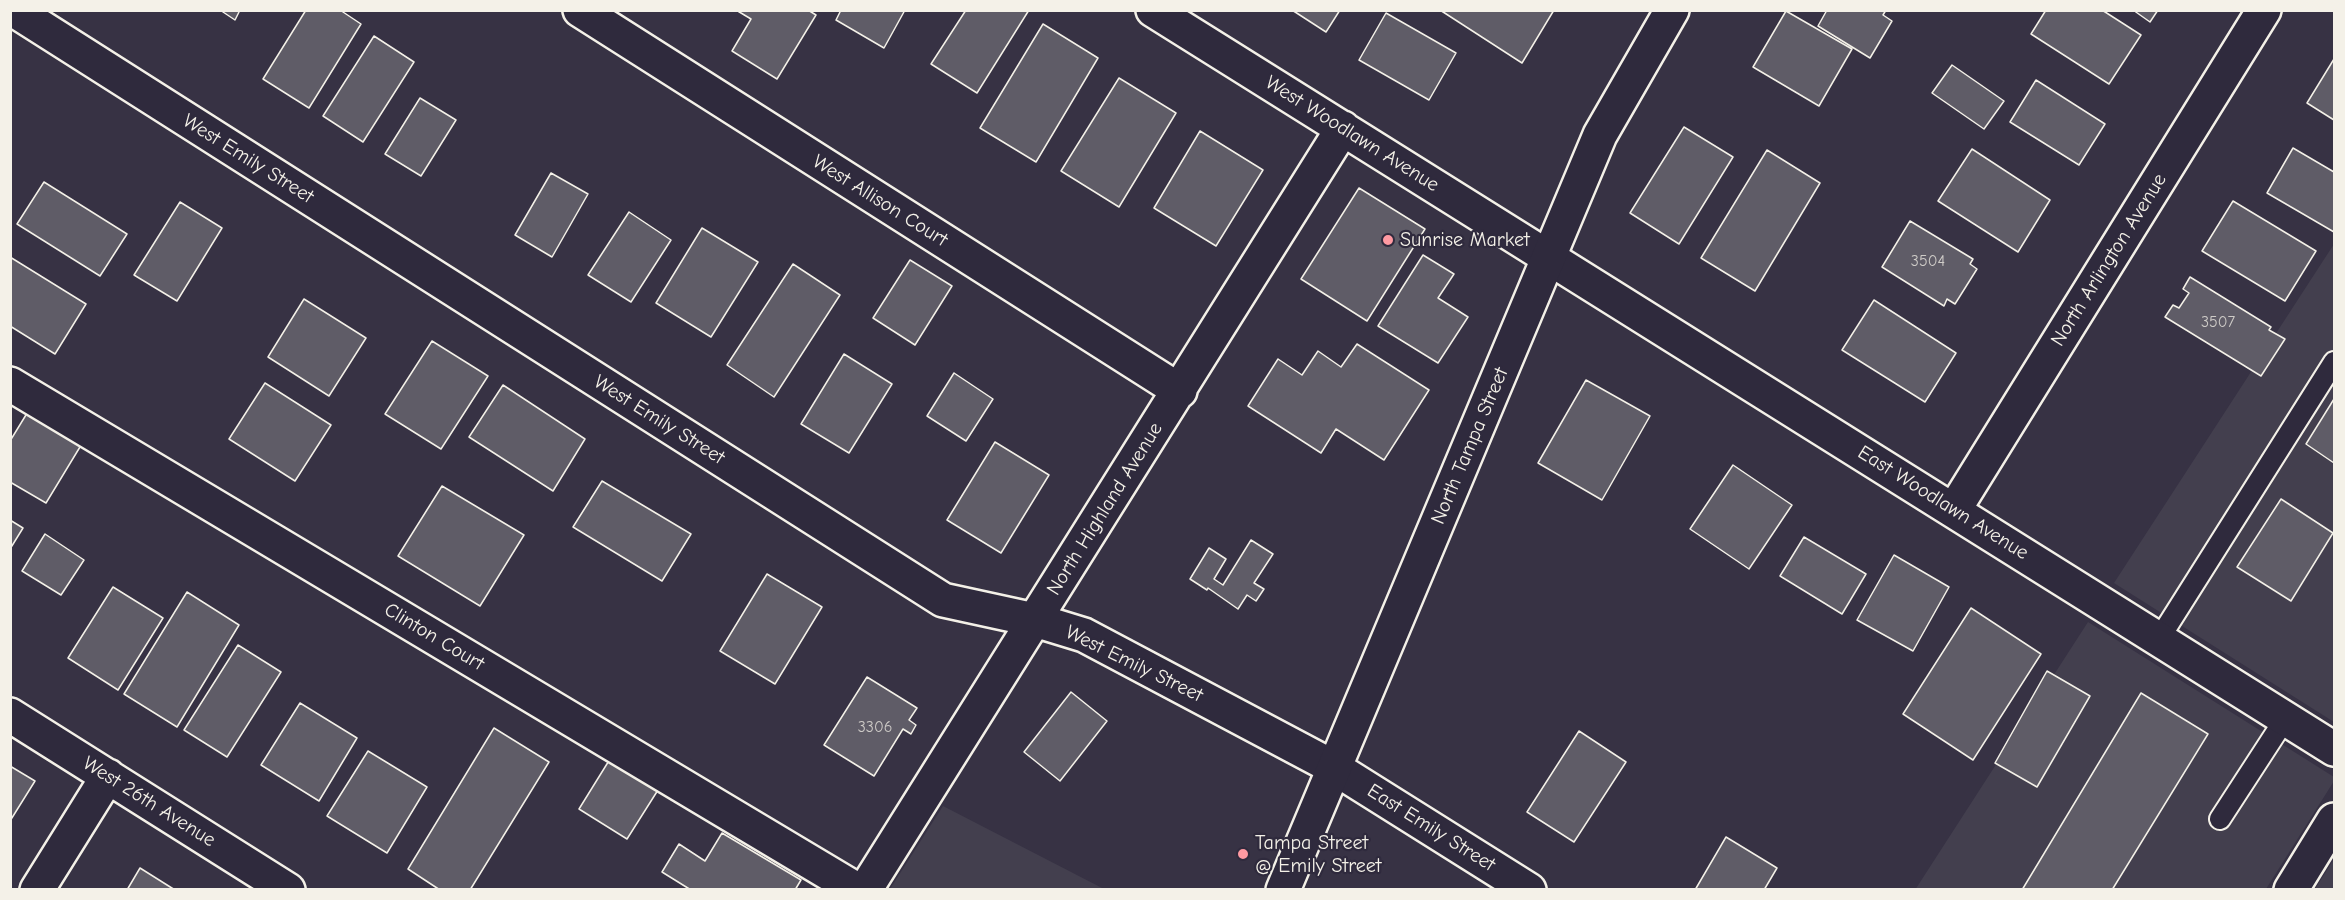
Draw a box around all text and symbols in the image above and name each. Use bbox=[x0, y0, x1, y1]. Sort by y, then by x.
street label: West Woodlawn Avenue bbox=[1261, 71, 1443, 197]
street label: West Emily Street bbox=[178, 109, 318, 209]
street label: West Allison Court bbox=[808, 150, 952, 252]
street label: North Arlington Avenue bbox=[2046, 169, 2172, 351]
place label: Sunrise Market bbox=[1400, 228, 1530, 252]
marker: Sunrise Market bbox=[1381, 233, 1395, 247]
house number: 3504 bbox=[1911, 251, 1945, 271]
house number: 3507 bbox=[2201, 312, 2235, 332]
street label: North Tampa Street bbox=[1426, 364, 1514, 528]
street label: West Emily Street bbox=[589, 370, 729, 470]
street label: North Highland Avenue bbox=[1042, 418, 1168, 600]
street label: East Woodlawn Avenue bbox=[1853, 441, 2033, 565]
street label: Clinton Court bbox=[380, 598, 488, 676]
street label: West Emily Street bbox=[1061, 620, 1207, 708]
house number: 3306 bbox=[858, 717, 892, 737]
street label: West 26th Avenue bbox=[78, 752, 220, 852]
street label: East Emily Street bbox=[1363, 779, 1499, 877]
place label: Tampa Street @ Emily Street bbox=[1255, 831, 1382, 878]
marker: Tampa Street @ Emily Street bbox=[1236, 847, 1250, 861]

